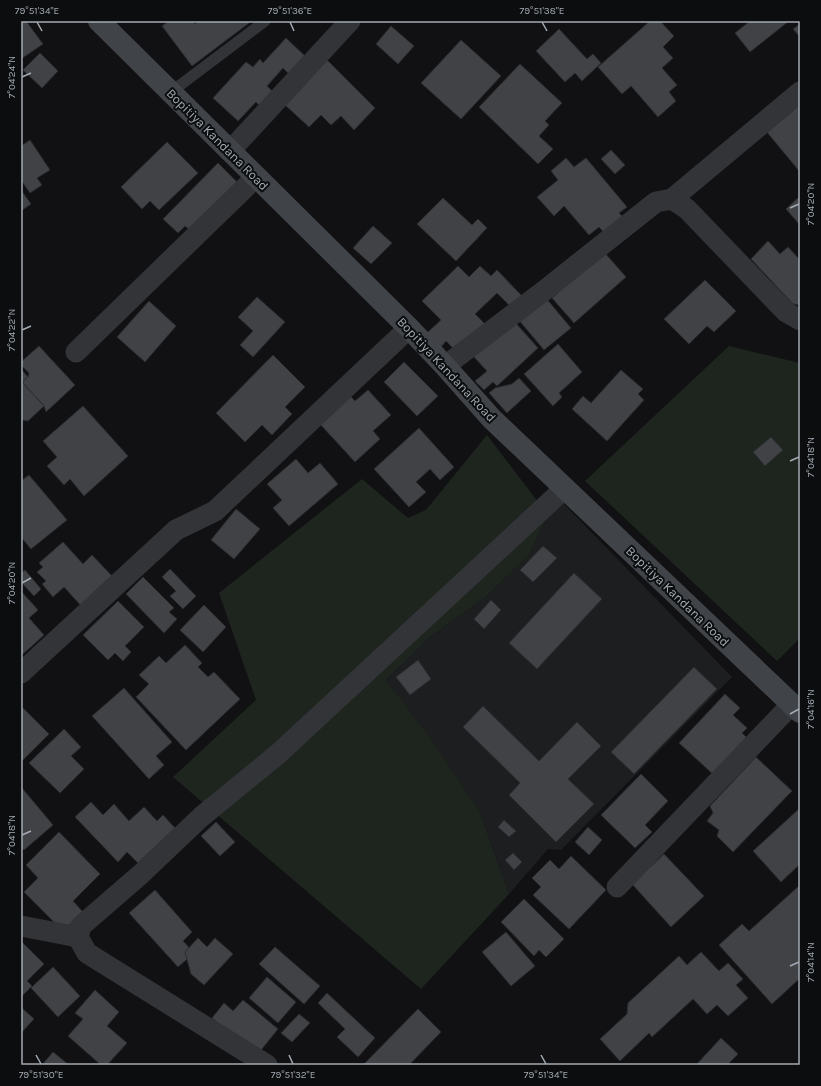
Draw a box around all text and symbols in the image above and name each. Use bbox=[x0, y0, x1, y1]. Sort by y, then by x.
text: 79°51'34"E bbox=[15, 5, 59, 17]
text: 79°51'36"E bbox=[268, 5, 312, 17]
text: 79°51'38"E bbox=[520, 5, 564, 17]
text: 7°04'24"N bbox=[6, 56, 18, 98]
street label: Bopitiya Kandana Road bbox=[164, 85, 272, 193]
text: 7°04'20"N bbox=[805, 183, 817, 225]
text: 7°04'22"N bbox=[6, 309, 18, 351]
street label: Bopitiya Kandana Road bbox=[394, 314, 499, 425]
text: 7°04'18"N bbox=[805, 437, 817, 477]
street label: Bopitiya Kandana Road bbox=[623, 543, 732, 650]
text: 7°04'20"N bbox=[6, 562, 18, 604]
text: 7°04'16"N bbox=[805, 689, 817, 729]
text: 7°04'18"N bbox=[6, 815, 18, 855]
text: 7°04'14"N bbox=[805, 942, 817, 982]
text: 79°51'30"E bbox=[19, 1069, 63, 1081]
text: 79°51'32"E bbox=[271, 1069, 315, 1081]
text: 79°51'34"E bbox=[524, 1069, 568, 1081]

